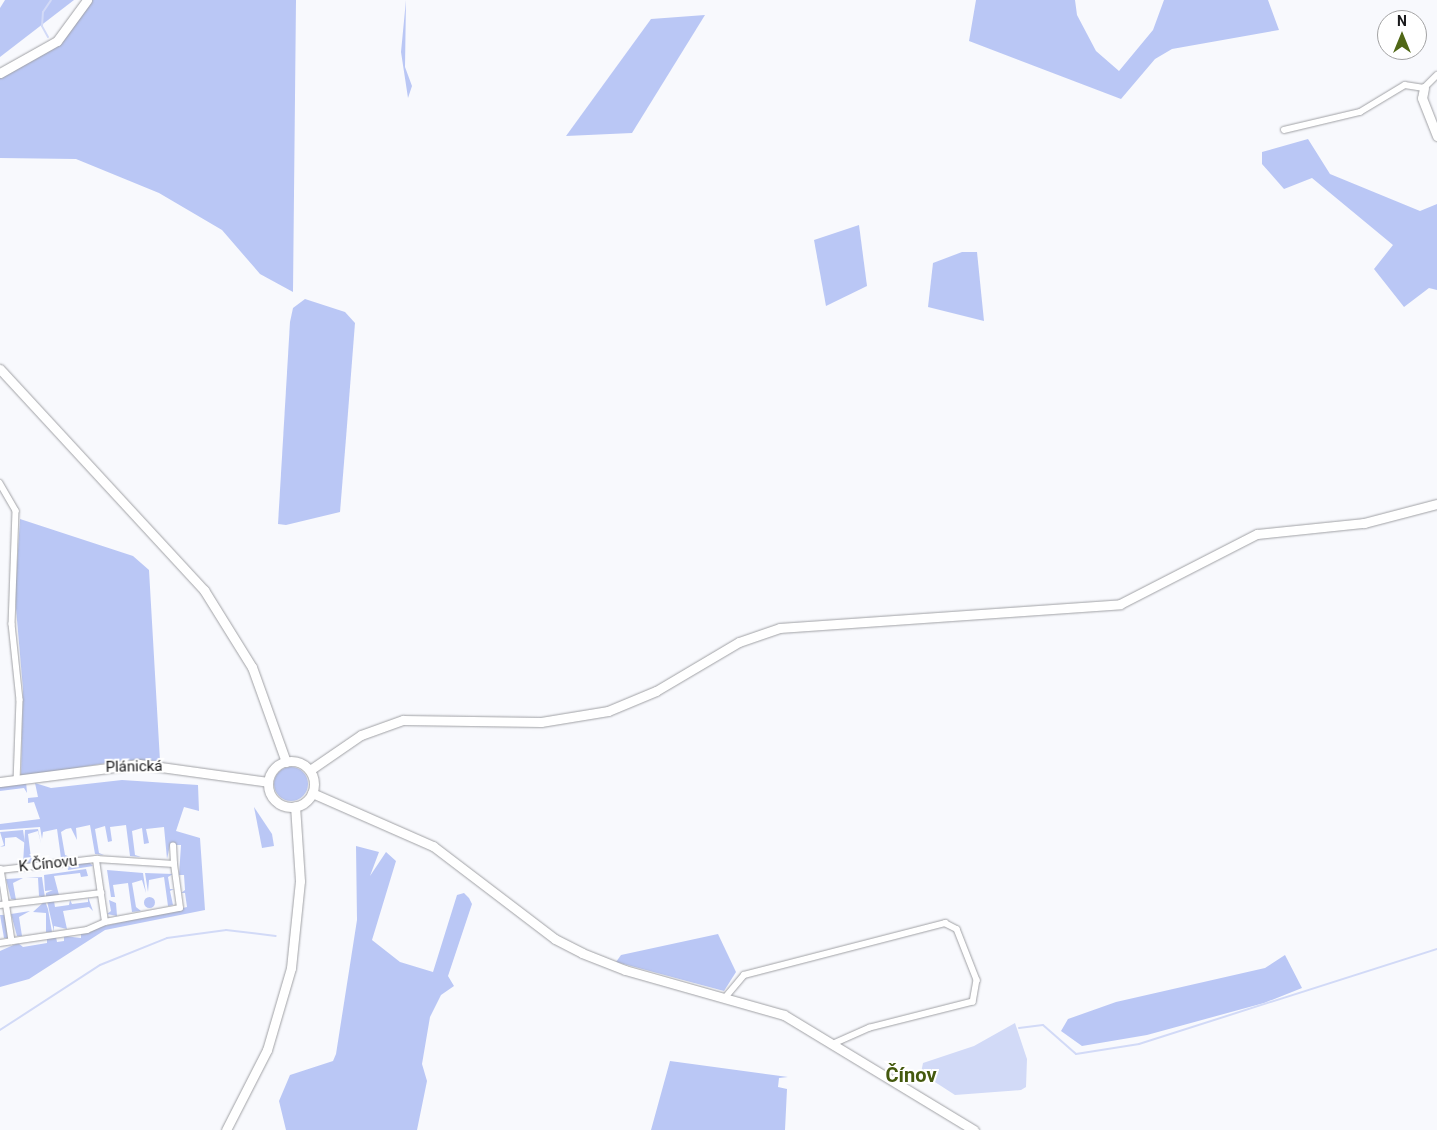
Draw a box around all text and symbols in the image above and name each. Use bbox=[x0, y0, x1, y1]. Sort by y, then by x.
north arrow bbox=[1377, 10, 1427, 60]
text: N bbox=[1397, 13, 1407, 29]
street label: Plánická bbox=[105, 758, 163, 776]
street label: K Čínovu bbox=[18, 852, 78, 876]
district label: Čínov bbox=[885, 1063, 937, 1087]

